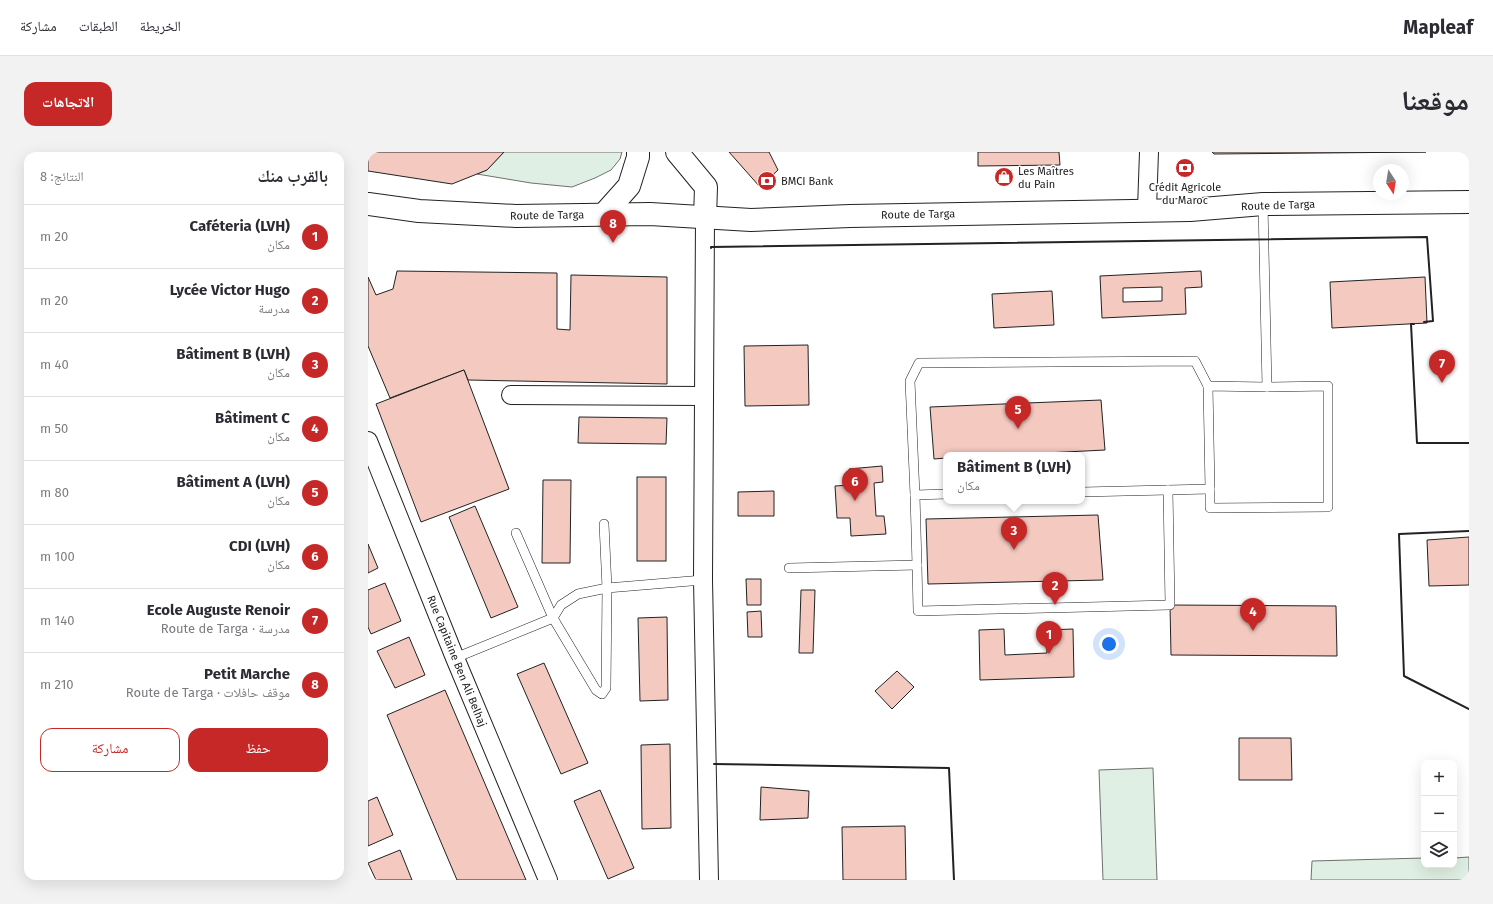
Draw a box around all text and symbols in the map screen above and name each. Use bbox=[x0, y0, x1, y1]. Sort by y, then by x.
text: Mapleaf bbox=[1403, 16, 1473, 39]
text: مشاركة bbox=[20, 18, 57, 35]
text: الطبقات bbox=[79, 18, 118, 35]
text: الخريطة bbox=[140, 18, 181, 35]
button: الاتجاهات bbox=[24, 82, 112, 126]
text: موقعنا bbox=[1401, 84, 1469, 117]
bank icon: Crédit Agricole du Maroc bbox=[1174, 157, 1196, 179]
north arrow bbox=[1373, 164, 1409, 200]
place label: Les Maîtres du Pain bbox=[1018, 165, 1074, 191]
text: بالقرب منك bbox=[258, 166, 328, 187]
shop icon: Les Maîtres du Pain bbox=[993, 166, 1015, 188]
text: النتائج: 8 bbox=[40, 169, 84, 184]
bank icon: BMCI Bank bbox=[756, 170, 778, 192]
place label: BMCI Bank bbox=[781, 175, 834, 188]
place label: Crédit Agricole du Maroc bbox=[1149, 181, 1221, 207]
street label: Route de Targa bbox=[1241, 198, 1315, 213]
street label: Route de Targa bbox=[881, 207, 955, 222]
street label: Route de Targa bbox=[510, 208, 584, 223]
pin: 8 bbox=[600, 210, 626, 243]
text: Caféteria (LVH) bbox=[189, 217, 290, 235]
text: 20 m bbox=[40, 229, 68, 244]
text: 1 bbox=[312, 229, 318, 244]
text: مكان bbox=[267, 237, 290, 252]
text: Lycée Victor Hugo bbox=[170, 281, 290, 299]
text: 20 m bbox=[40, 293, 68, 308]
text: 2 bbox=[312, 293, 318, 308]
text: مدرسة bbox=[258, 301, 290, 316]
text: Bâtiment B (LVH) bbox=[176, 345, 290, 363]
pin: 7 bbox=[1429, 350, 1455, 383]
text: 40 m bbox=[40, 357, 69, 372]
text: 3 bbox=[312, 357, 318, 372]
text: مكان bbox=[267, 365, 290, 380]
pin: 5 bbox=[1005, 396, 1031, 429]
text: Bâtiment C bbox=[215, 409, 290, 427]
text: 50 m bbox=[40, 421, 68, 436]
text: 4 bbox=[311, 421, 319, 436]
text: مكان bbox=[267, 429, 290, 444]
popup bbox=[943, 452, 1085, 504]
text: Bâtiment B (LVH) bbox=[957, 458, 1071, 476]
pin: 6 bbox=[842, 468, 868, 501]
text: Bâtiment A (LVH) bbox=[177, 473, 290, 491]
text: مكان bbox=[957, 478, 980, 493]
text: 80 m bbox=[40, 485, 69, 500]
text: 5 bbox=[312, 485, 318, 500]
text: مكان bbox=[267, 493, 290, 508]
pin: 3 bbox=[1001, 517, 1027, 550]
text: CDI (LVH) bbox=[229, 537, 290, 555]
text: 100 m bbox=[40, 549, 75, 564]
text: 6 bbox=[311, 549, 319, 564]
text: مكان bbox=[267, 557, 290, 572]
pin: 2 bbox=[1042, 572, 1068, 605]
street label: Rue Capitaine Ben Ali Belhaj bbox=[424, 593, 489, 729]
pin: 4 bbox=[1240, 598, 1266, 631]
text: Ecole Auguste Renoir bbox=[147, 601, 290, 619]
text: 140 m bbox=[40, 613, 74, 628]
text: 7 bbox=[312, 613, 318, 628]
text: مدرسة · Route de Targa bbox=[161, 621, 290, 636]
pin: 1 bbox=[1036, 621, 1062, 654]
your location bbox=[1099, 634, 1119, 654]
text: Petit Marche bbox=[204, 665, 290, 683]
text: 210 m bbox=[40, 677, 74, 692]
text: 8 bbox=[311, 677, 319, 692]
text: موقف حافلات · Route de Targa bbox=[126, 685, 290, 700]
button: مشاركة bbox=[40, 728, 180, 772]
button: حفظ bbox=[188, 728, 328, 772]
map controls bbox=[1421, 760, 1457, 868]
button: + bbox=[1421, 760, 1457, 796]
button: − bbox=[1421, 796, 1457, 832]
button: layers bbox=[1421, 832, 1457, 868]

